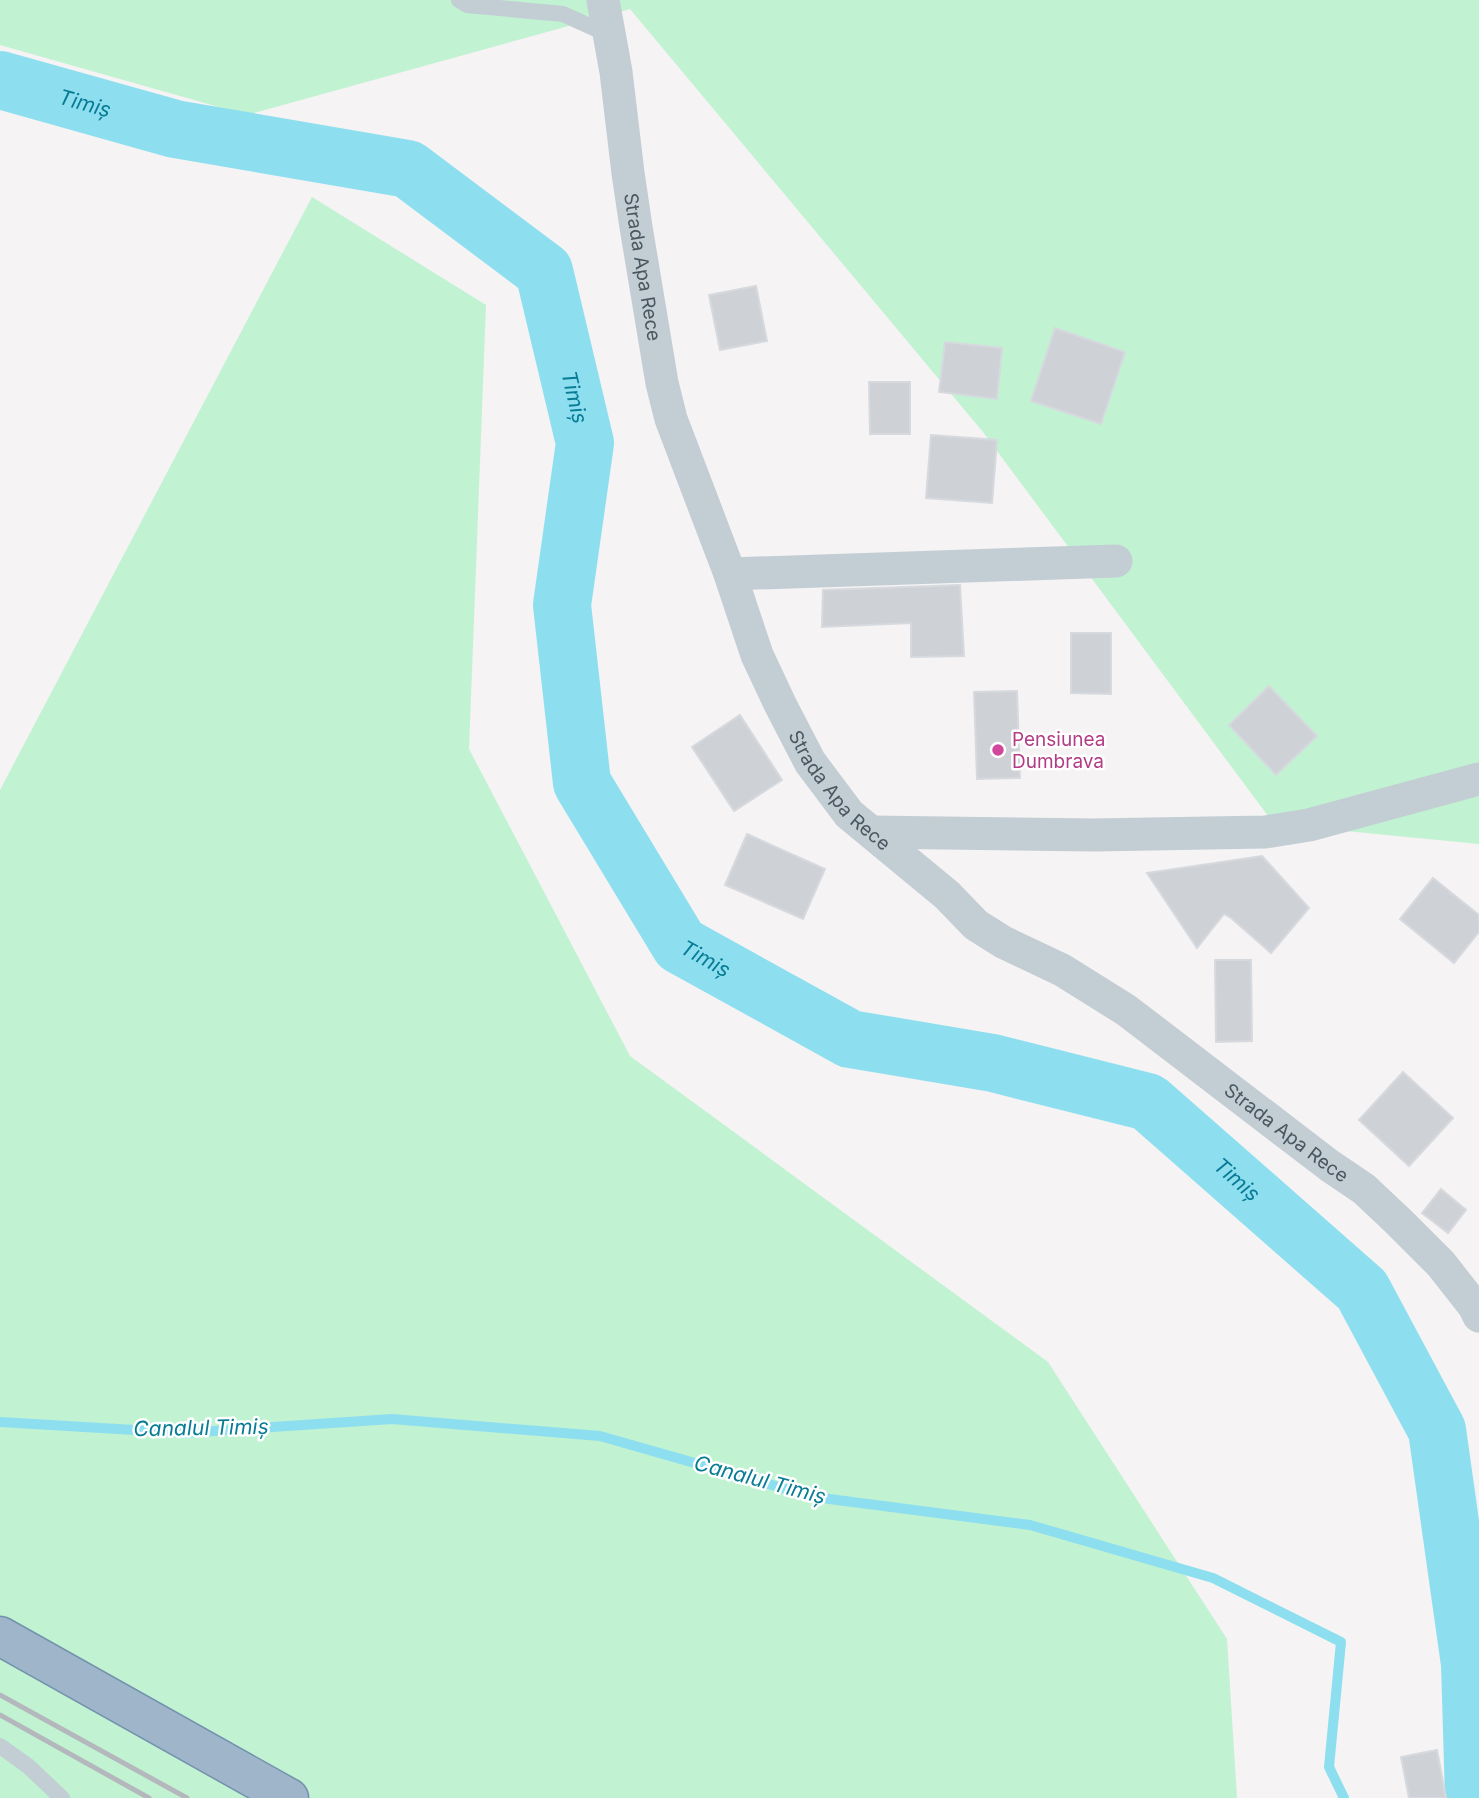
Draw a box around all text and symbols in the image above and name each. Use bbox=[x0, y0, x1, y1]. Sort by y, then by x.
water label: Timiș bbox=[56, 84, 114, 122]
street label: Strada Apa Rece bbox=[619, 191, 666, 343]
water label: Timiș bbox=[556, 368, 593, 426]
street label: Strada Apa Rece bbox=[784, 726, 895, 855]
place label: Pensiunea Dumbrava bbox=[1012, 728, 1105, 773]
marker: Pensiunea Dumbrava bbox=[990, 742, 1006, 758]
water label: Timiș bbox=[676, 935, 735, 982]
street label: Strada Apa Rece bbox=[1220, 1078, 1353, 1187]
water label: Timiș bbox=[1209, 1152, 1265, 1206]
water label: Canalul Timiș bbox=[133, 1414, 269, 1441]
water label: Canalul Timiș bbox=[692, 1450, 829, 1509]

